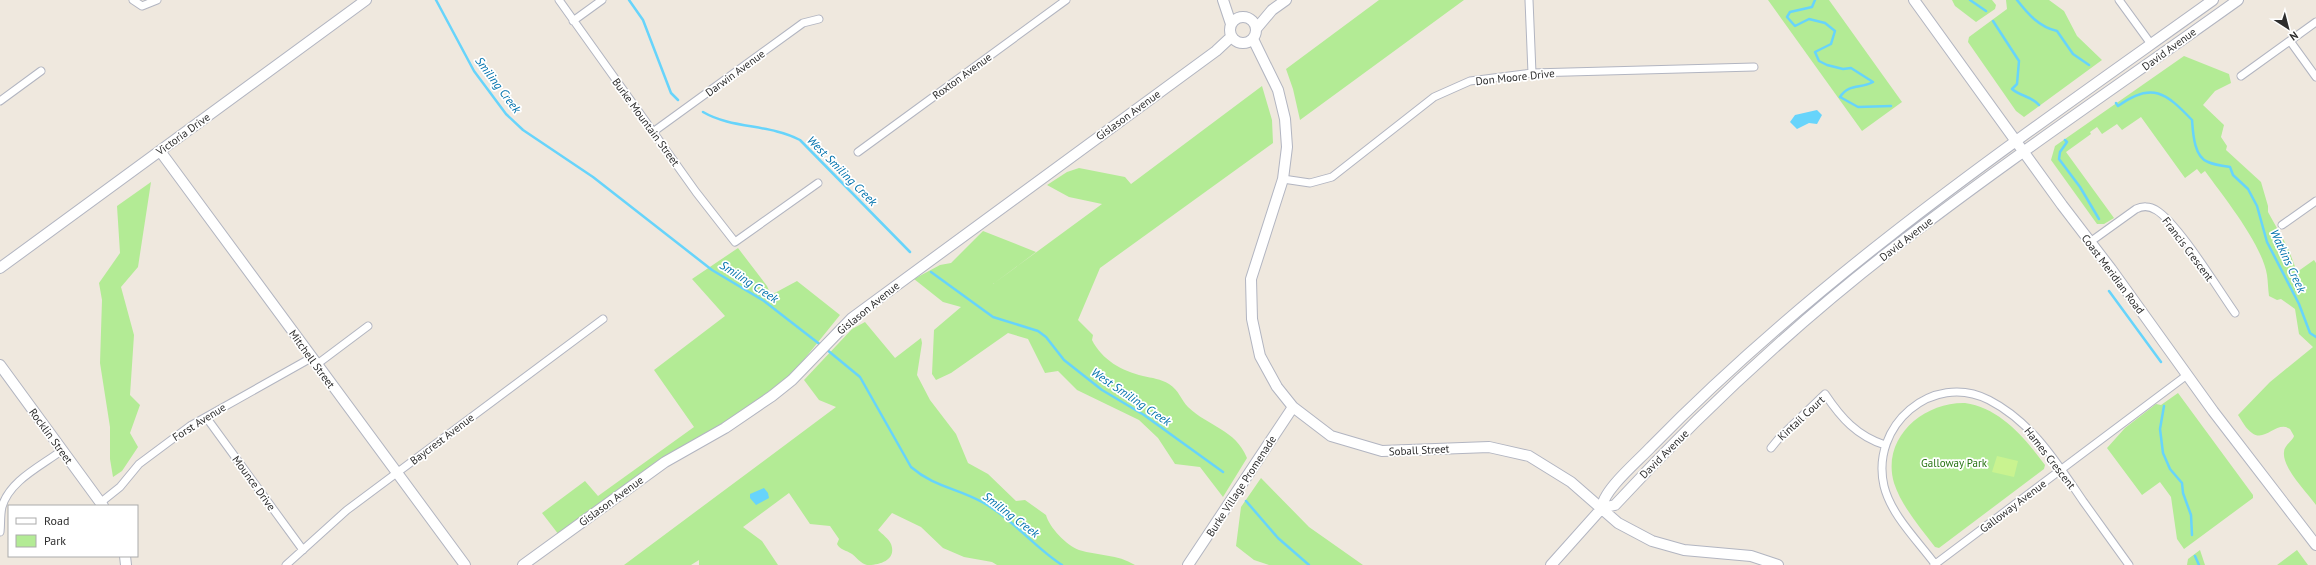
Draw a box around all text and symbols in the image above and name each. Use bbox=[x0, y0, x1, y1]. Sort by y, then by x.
north arrow bbox=[2268, 8, 2308, 48]
street label: David Avenue bbox=[2139, 24, 2199, 73]
text: N bbox=[2287, 28, 2301, 44]
street label: Darwin Avenue bbox=[702, 46, 768, 99]
street label: Roxton Avenue bbox=[930, 50, 995, 102]
water label: Smiling Creek bbox=[472, 54, 525, 116]
street label: Don Moore Drive bbox=[1475, 66, 1556, 88]
street label: Burke Mountain Street bbox=[609, 75, 683, 169]
street label: Gislason Avenue bbox=[1093, 87, 1163, 143]
street label: Victoria Drive bbox=[152, 109, 213, 159]
water label: West Smiling Creek bbox=[804, 132, 881, 209]
street label: David Avenue bbox=[1877, 214, 1936, 264]
street label: Francis Crescent bbox=[2159, 214, 2217, 284]
water label: Watkins Creek bbox=[2267, 227, 2310, 295]
street label: Coast Meridian Road bbox=[2078, 231, 2148, 317]
water label: Smiling Creek bbox=[717, 257, 782, 306]
street label: Gislason Avenue bbox=[834, 278, 902, 338]
street label: Mitchell Street bbox=[286, 327, 338, 391]
water label: West Smiling Creek bbox=[1088, 364, 1175, 429]
street label: Kintail Court bbox=[1774, 392, 1828, 443]
street label: Forst Avenue bbox=[170, 400, 229, 444]
street label: Rocklin Street bbox=[26, 405, 76, 467]
street label: Baycrest Avenue bbox=[407, 410, 477, 468]
street label: Hames Crescent bbox=[2021, 424, 2079, 492]
street label: David Avenue bbox=[1637, 426, 1692, 481]
street label: Burke Village Promenade bbox=[1203, 432, 1279, 539]
street label: Soball Street bbox=[1388, 441, 1450, 459]
street label: Mounce Drive bbox=[229, 453, 279, 514]
park label: Galloway Park bbox=[1921, 456, 1988, 470]
street label: Gislason Avenue bbox=[576, 473, 646, 529]
street label: Galloway Avenue bbox=[1977, 476, 2049, 536]
water label: Smiling Creek bbox=[980, 489, 1043, 541]
legend bbox=[8, 505, 138, 557]
text: Road bbox=[44, 513, 69, 528]
text: Park bbox=[44, 533, 66, 548]

